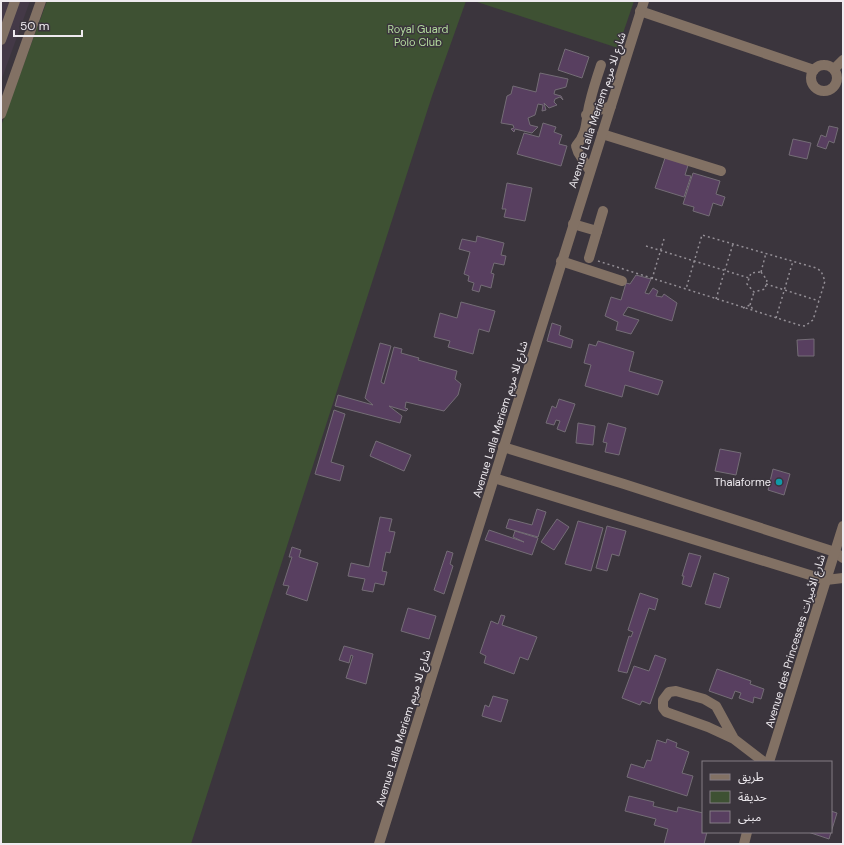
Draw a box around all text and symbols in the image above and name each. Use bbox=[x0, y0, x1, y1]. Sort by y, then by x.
scale bar bbox=[14, 12, 82, 38]
text: 50 m bbox=[20, 18, 49, 34]
park label: Royal Guard Polo Club bbox=[388, 22, 449, 49]
street label: Avenue Lalla Meriem شارع للا مريم bbox=[565, 30, 631, 190]
street label: Avenue Lalla Meriem شارع للا مريم bbox=[469, 339, 533, 500]
place label: Thalaforme bbox=[714, 475, 771, 489]
marker: Thalaforme bbox=[774, 477, 784, 487]
street label: Avenue des Princesses شارع الأميرات bbox=[762, 552, 829, 730]
street label: Avenue Lalla Meriem شارع للا مريم bbox=[372, 648, 436, 809]
legend bbox=[702, 761, 832, 833]
text: طريق bbox=[738, 769, 764, 785]
text: حديقة bbox=[738, 789, 767, 805]
text: مبنى bbox=[738, 809, 761, 825]

